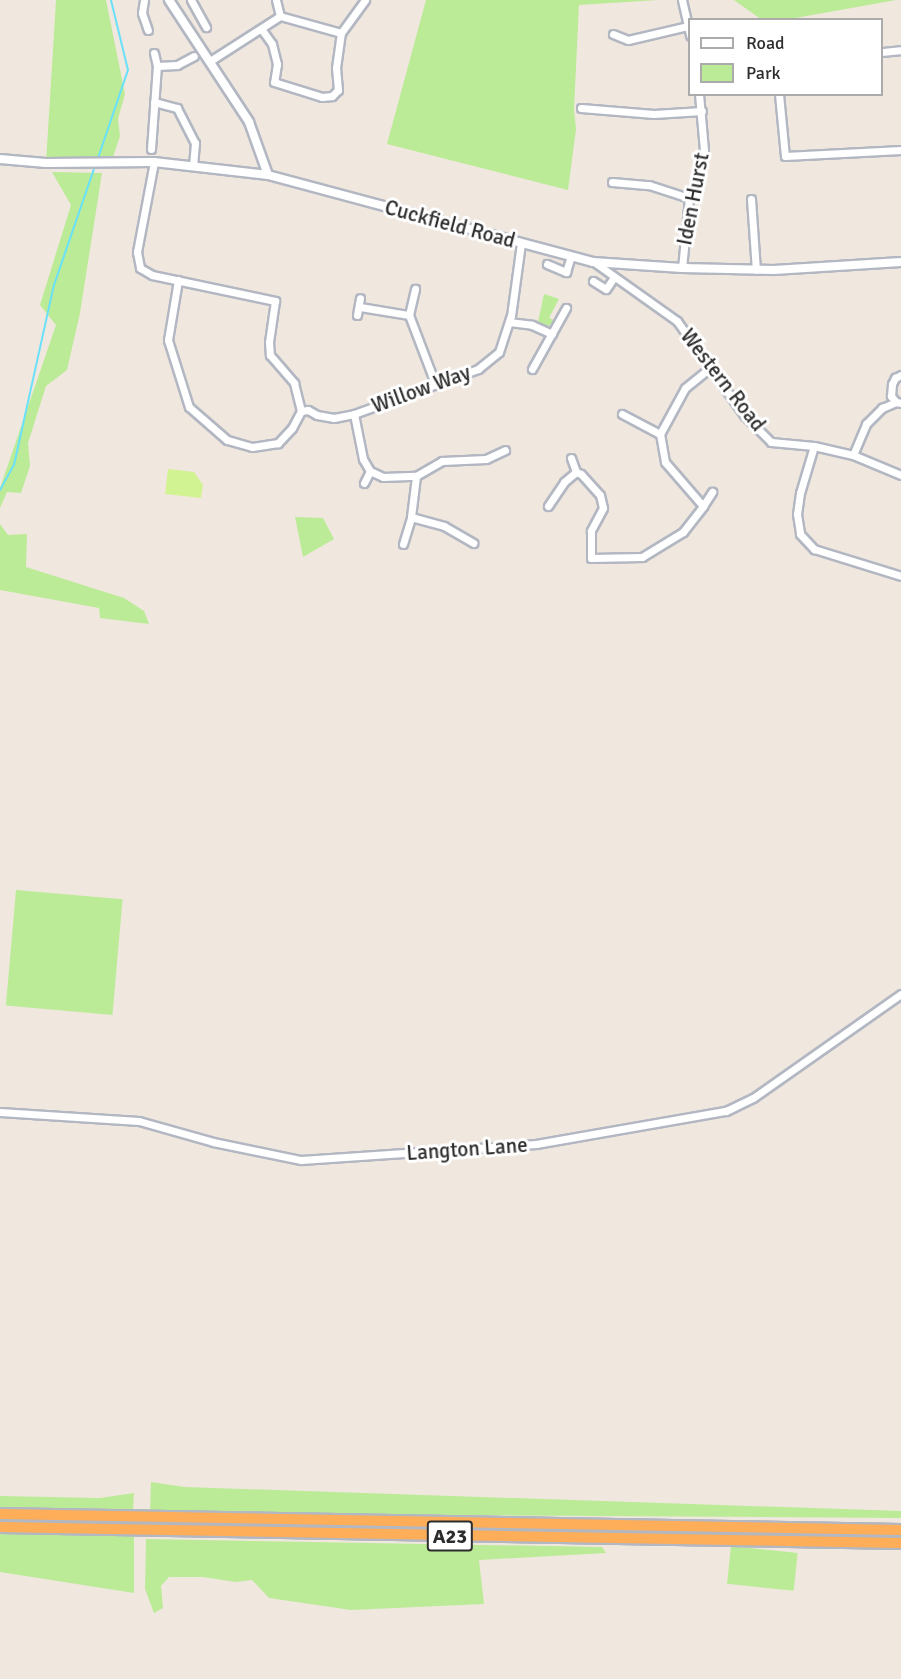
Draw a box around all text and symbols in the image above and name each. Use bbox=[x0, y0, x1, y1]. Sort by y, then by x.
legend bbox=[688, 18, 883, 96]
text: Road bbox=[746, 32, 785, 54]
text: Park bbox=[746, 62, 781, 84]
street label: Iden Hurst bbox=[672, 151, 714, 247]
street label: Cuckfield Road bbox=[382, 195, 518, 253]
street label: Western Road bbox=[675, 324, 771, 436]
street label: Willow Way bbox=[368, 360, 474, 418]
street label: Langton Lane bbox=[406, 1132, 528, 1166]
road number: A23 bbox=[426, 1519, 474, 1553]

